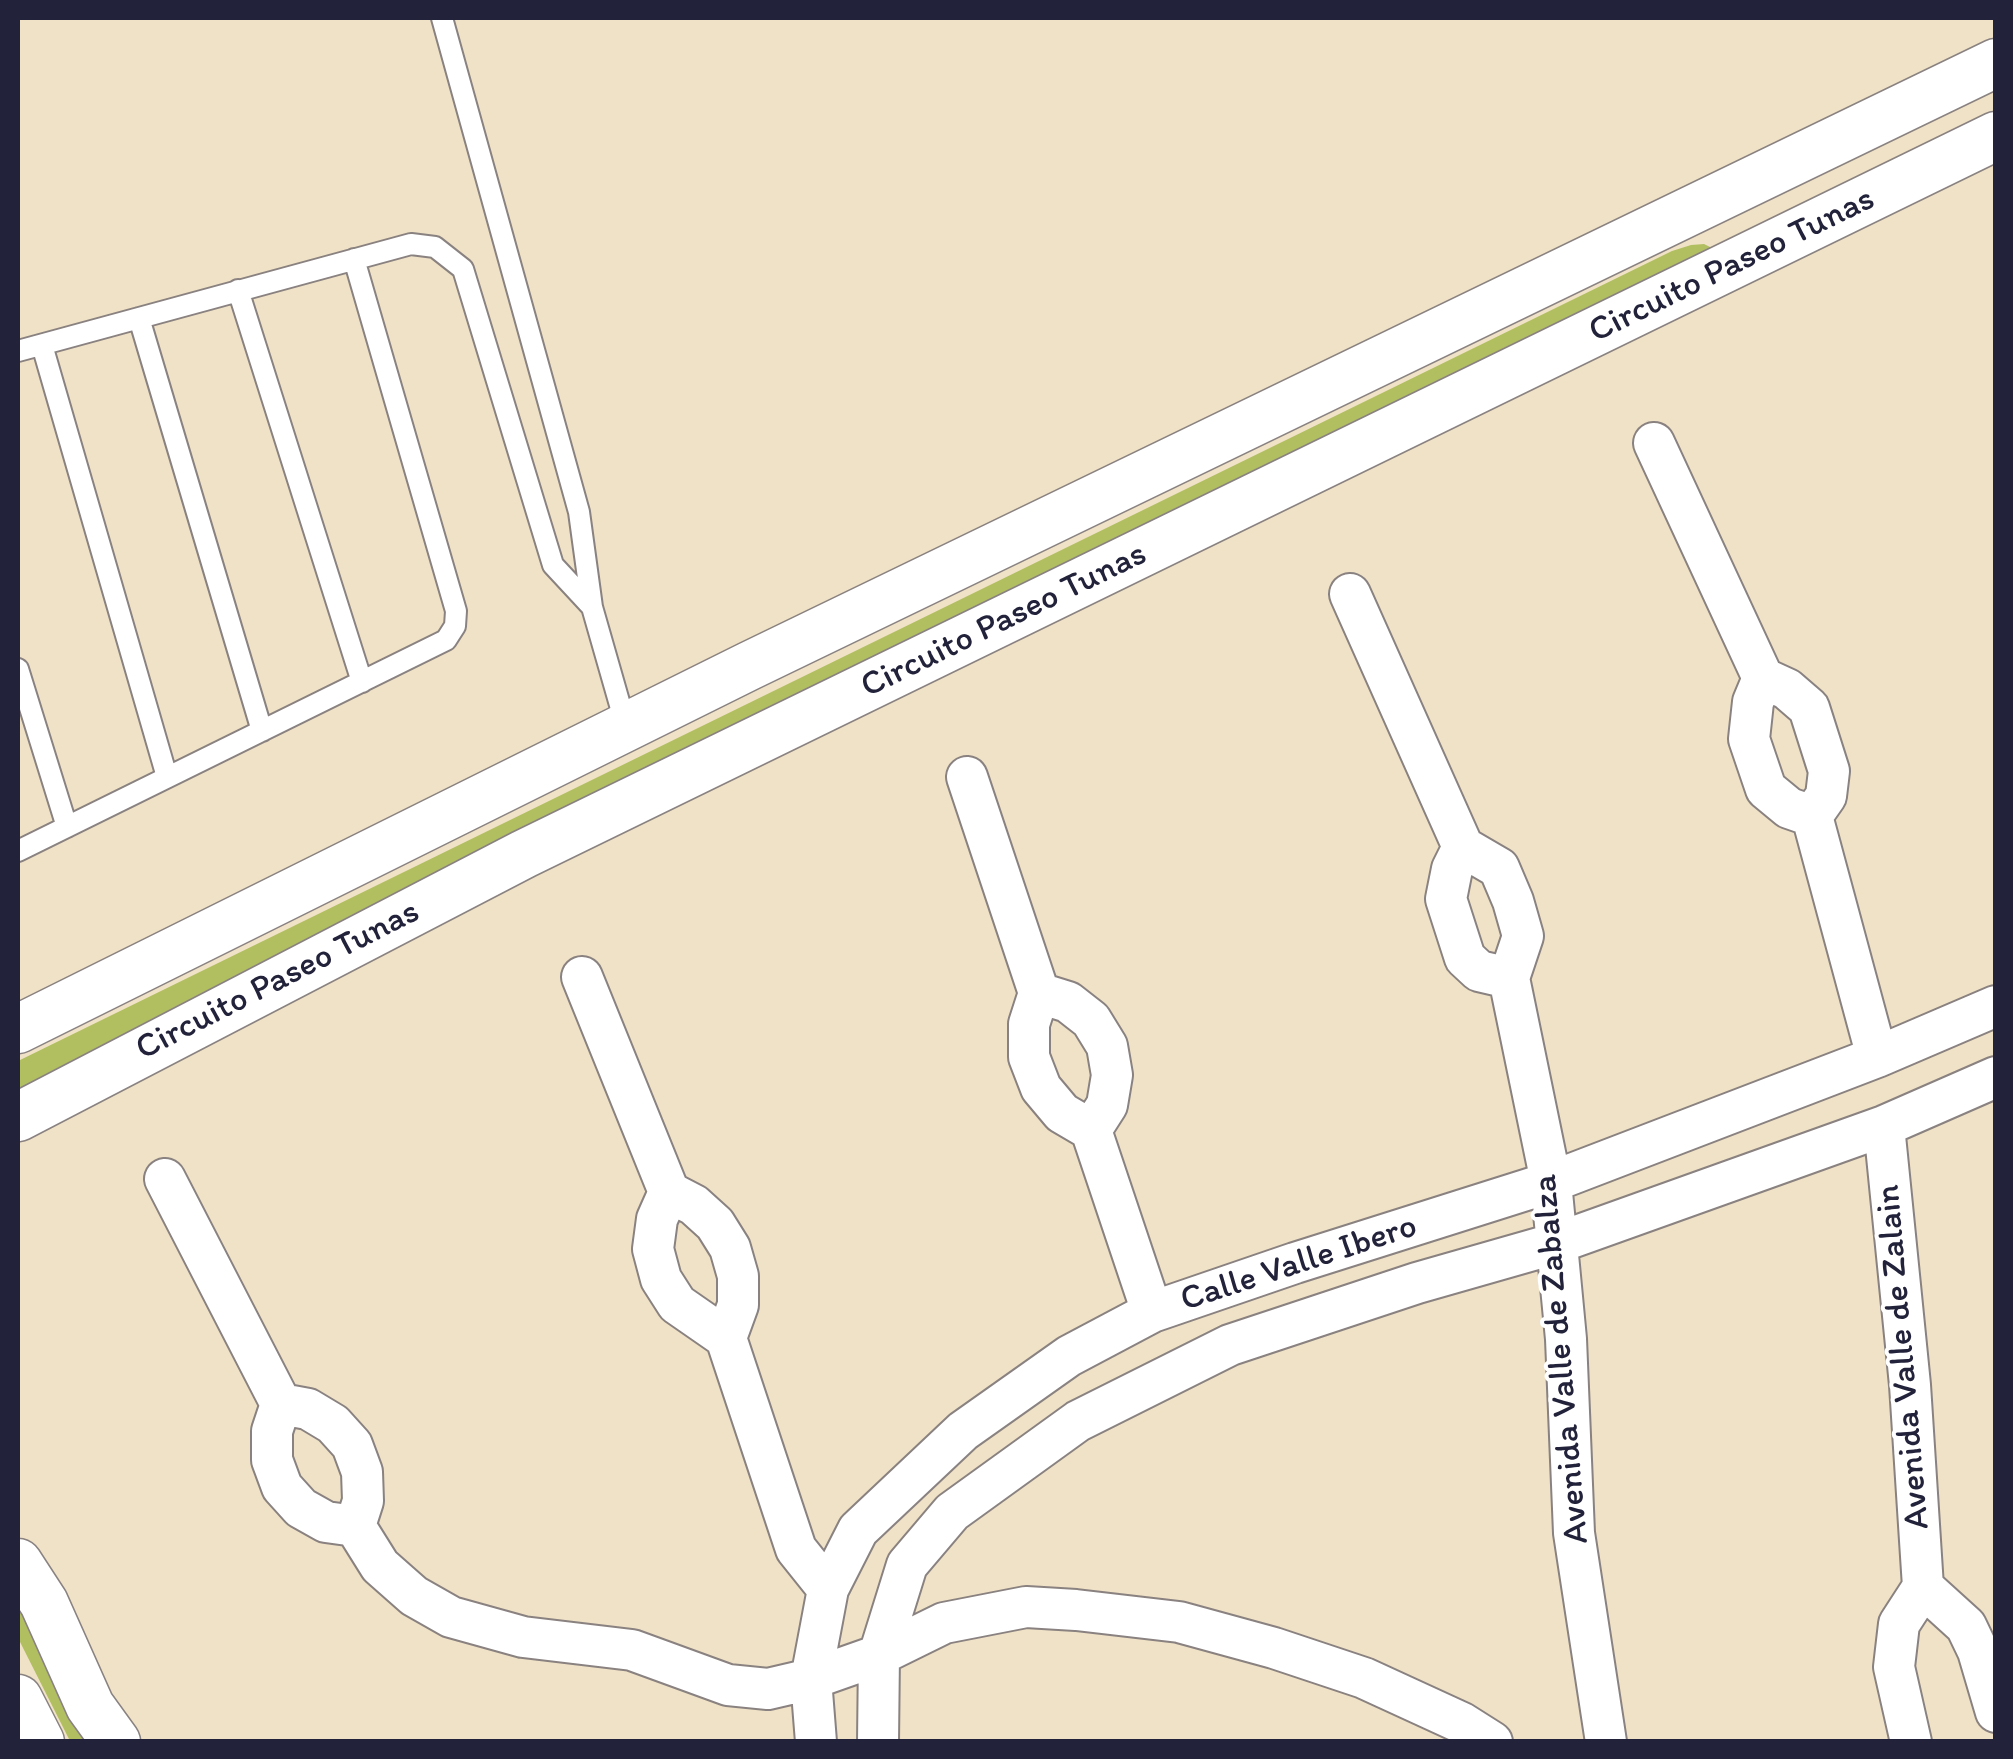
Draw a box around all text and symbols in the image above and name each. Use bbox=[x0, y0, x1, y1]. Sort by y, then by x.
street label: Circuito Paseo Tunas bbox=[1582, 179, 1882, 353]
street label: Circuito Paseo Tunas bbox=[854, 534, 1154, 708]
street label: Circuito Paseo Tunas bbox=[129, 891, 427, 1071]
street label: Avenida Valle de Zabalza bbox=[1525, 1172, 1599, 1546]
street label: Avenida Valle de Zalain bbox=[1868, 1183, 1940, 1531]
street label: Calle Valle Ibero bbox=[1176, 1206, 1422, 1322]

